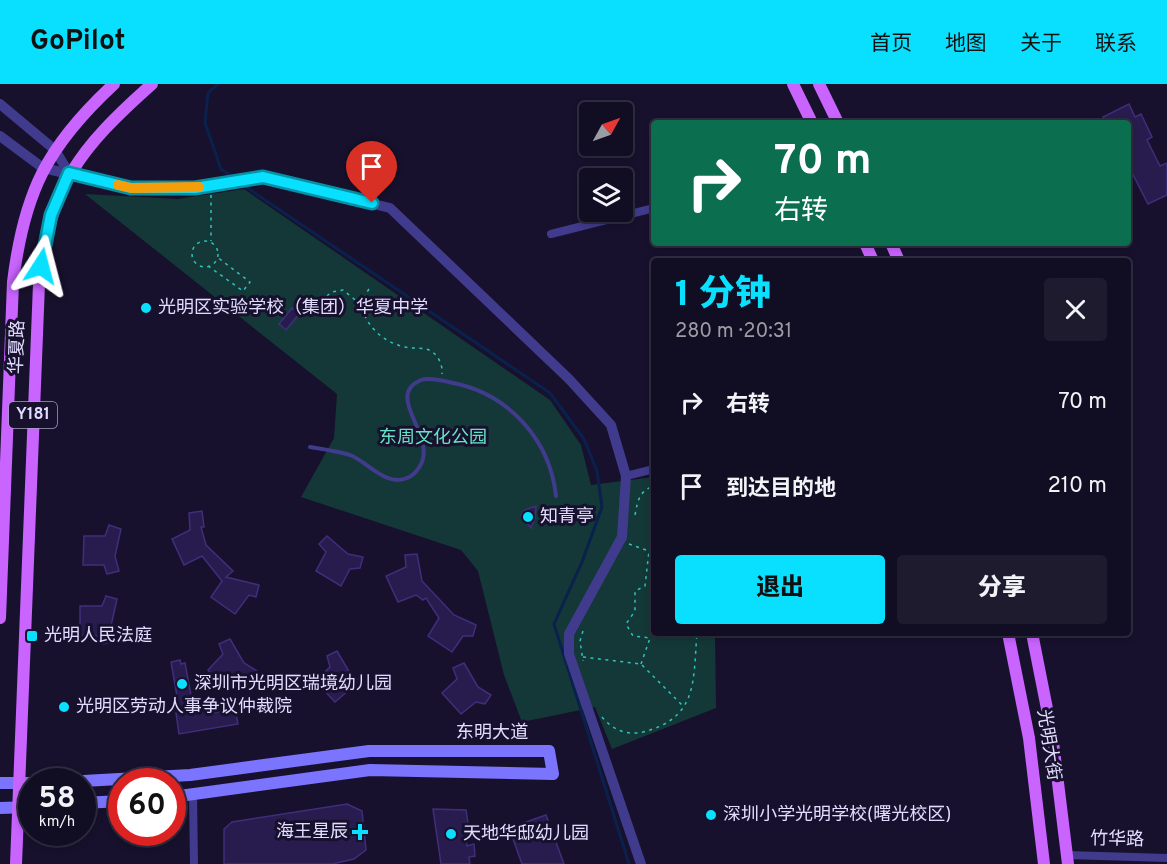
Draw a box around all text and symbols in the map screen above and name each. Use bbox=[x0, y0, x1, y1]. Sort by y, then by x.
text: GoPilot bbox=[30, 24, 125, 60]
text: 首页 bbox=[870, 31, 912, 58]
text: 地图 bbox=[945, 31, 987, 58]
text: 关于 bbox=[1020, 31, 1062, 58]
text: 联系 bbox=[1095, 31, 1137, 58]
north arrow bbox=[579, 102, 633, 156]
map controls bbox=[579, 102, 633, 222]
text: 70 m bbox=[774, 136, 872, 189]
pin bbox=[346, 141, 397, 203]
icon: right bbox=[675, 144, 753, 222]
icon: arrive bbox=[355, 150, 388, 183]
button: layers bbox=[579, 168, 633, 222]
text: 右转 bbox=[774, 195, 828, 229]
position arrow bbox=[9, 234, 73, 298]
text: 1 分钟 bbox=[675, 273, 771, 319]
button: close bbox=[1044, 278, 1107, 341]
place label: 光明区实验学校（集团）华夏中学 bbox=[158, 297, 428, 320]
marker: 光明区实验学校（集团）华夏中学 bbox=[139, 301, 153, 315]
text: 280 m · 20:31 bbox=[675, 319, 792, 345]
street label: 华夏路 bbox=[6, 320, 30, 374]
icon: right bbox=[675, 386, 708, 419]
text: 70 m bbox=[1058, 389, 1107, 416]
text: 右转 bbox=[726, 392, 770, 419]
road number: Y181 bbox=[9, 402, 57, 428]
park label: 东周文化公园 bbox=[379, 427, 487, 450]
icon: arrive bbox=[675, 470, 708, 503]
text: 210 m bbox=[1047, 473, 1107, 500]
text: 到达目的地 bbox=[726, 476, 836, 503]
place label: 知青亭 bbox=[540, 506, 594, 529]
marker: 知青亭 bbox=[521, 510, 535, 524]
button: 退出 bbox=[675, 555, 885, 624]
button: 分享 bbox=[897, 555, 1107, 624]
place label: 光明人民法庭 bbox=[44, 625, 152, 648]
marker: 光明人民法庭 bbox=[25, 629, 39, 643]
place label: 深圳市光明区瑞境幼儿园 bbox=[194, 673, 392, 696]
marker: 深圳市光明区瑞境幼儿园 bbox=[175, 677, 189, 691]
place label: 光明区劳动人事争议仲裁院 bbox=[76, 696, 292, 719]
marker: 光明区劳动人事争议仲裁院 bbox=[57, 700, 71, 714]
street label: 光明大街 bbox=[1031, 708, 1065, 782]
street label: 东明大道 bbox=[456, 722, 528, 745]
speed limit sign: 60 bbox=[108, 768, 186, 846]
text: 58 bbox=[38, 781, 76, 818]
place label: 深圳小学光明学校(曙光校区) bbox=[723, 804, 951, 827]
marker: 深圳小学光明学校(曙光校区) bbox=[704, 808, 718, 822]
text: km/h bbox=[39, 813, 75, 832]
place label: 海王星辰 bbox=[276, 821, 348, 844]
place label: 天地华邸幼儿园 bbox=[463, 823, 589, 846]
marker: 海王星辰 bbox=[353, 825, 367, 839]
marker: 天地华邸幼儿园 bbox=[444, 827, 458, 841]
street label: 竹华路 bbox=[1090, 828, 1144, 852]

